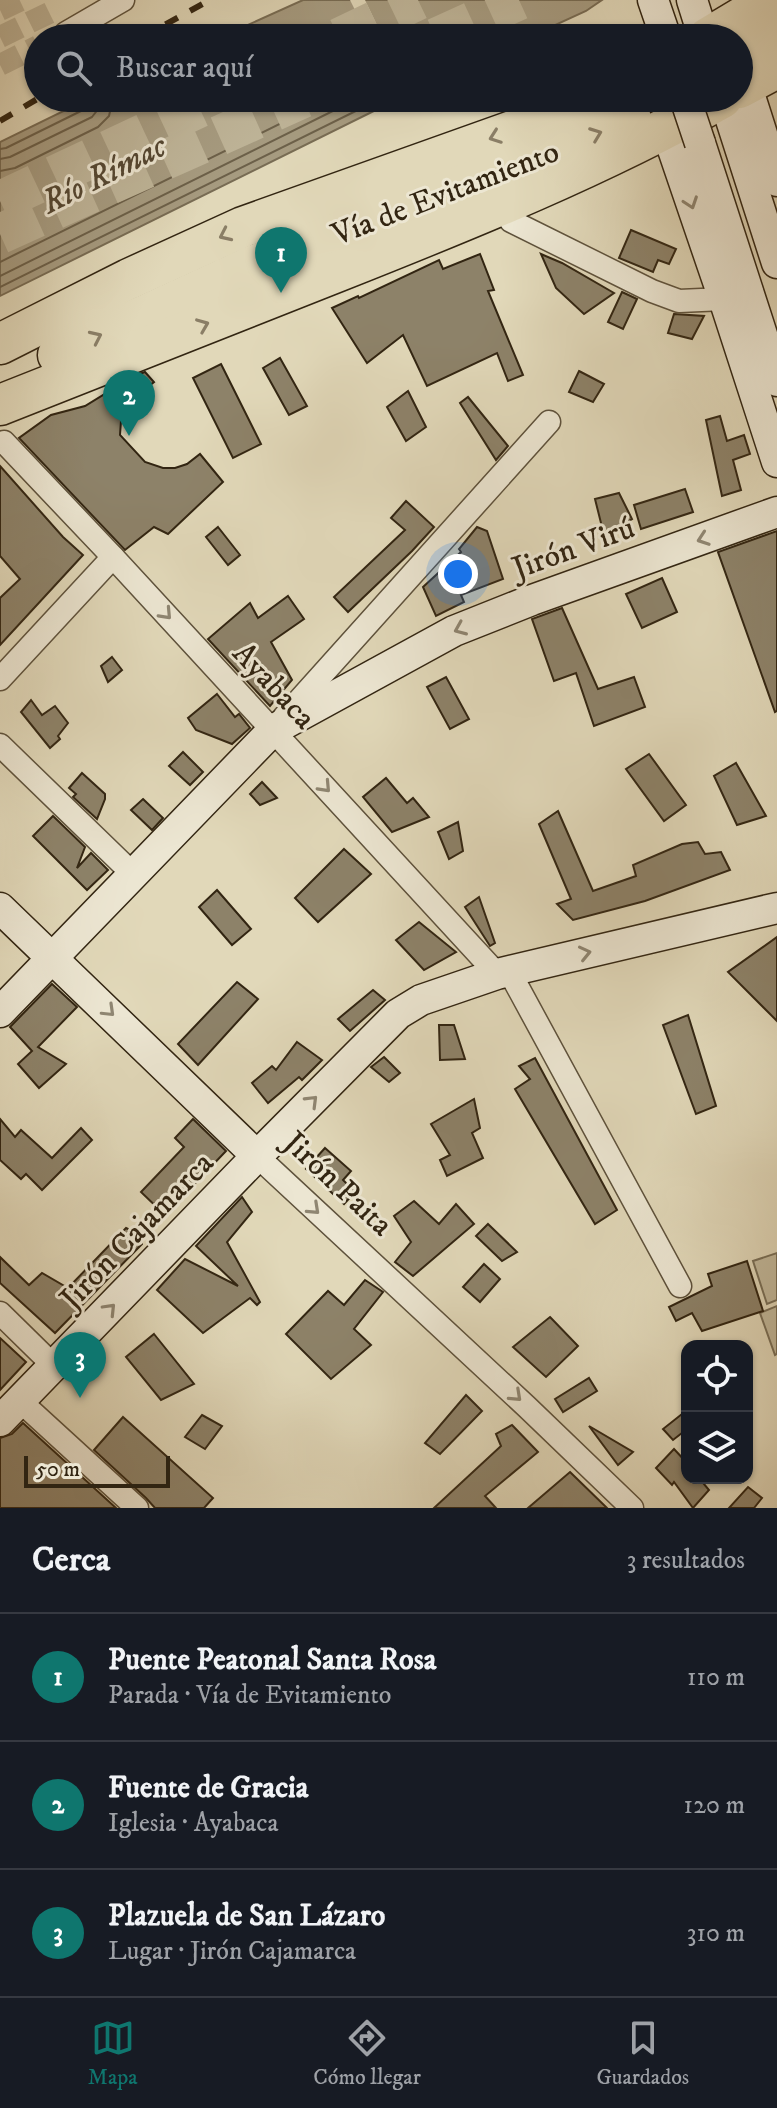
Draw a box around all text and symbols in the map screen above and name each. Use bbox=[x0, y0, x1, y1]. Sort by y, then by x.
search box bbox=[24, 24, 753, 112]
icon: search bbox=[52, 46, 96, 90]
text: Buscar aquí bbox=[116, 50, 253, 87]
water label: Río Rímac bbox=[33, 125, 174, 225]
one-way arrow bbox=[489, 127, 503, 143]
one-way arrow bbox=[588, 127, 602, 144]
street label: Vía de Evitamiento bbox=[326, 132, 565, 256]
one-way arrow bbox=[682, 195, 698, 209]
one-way arrow bbox=[218, 225, 233, 241]
pin: 1 bbox=[255, 227, 307, 293]
one-way arrow bbox=[195, 318, 209, 334]
one-way arrow bbox=[88, 331, 102, 347]
pin: 2 bbox=[103, 370, 155, 436]
street label: Jirón Virú bbox=[504, 508, 640, 590]
one-way arrow bbox=[697, 529, 711, 545]
your location bbox=[438, 554, 478, 594]
one-way arrow bbox=[157, 605, 171, 620]
one-way arrow bbox=[454, 619, 468, 635]
street label: Ayabaca bbox=[223, 635, 324, 739]
one-way arrow bbox=[316, 778, 330, 793]
one-way arrow bbox=[578, 945, 591, 962]
one-way arrow bbox=[100, 1002, 114, 1017]
one-way arrow bbox=[303, 1096, 317, 1110]
street label: Jirón Paita bbox=[272, 1122, 401, 1246]
street label: Jirón Cajamarca bbox=[50, 1144, 223, 1321]
one-way arrow bbox=[305, 1200, 319, 1214]
one-way arrow bbox=[101, 1304, 115, 1318]
pin: 3 bbox=[54, 1332, 106, 1398]
map controls bbox=[681, 1340, 753, 1484]
button: locate bbox=[681, 1340, 753, 1412]
one-way arrow bbox=[506, 1387, 521, 1401]
button: layers bbox=[681, 1412, 753, 1484]
scale bar bbox=[24, 1452, 170, 1488]
text: 50 m bbox=[36, 1456, 80, 1483]
text: Cerca bbox=[32, 1539, 110, 1581]
text: 3 resultados bbox=[627, 1544, 745, 1577]
text: Puente Peatonal Santa Rosa bbox=[108, 1642, 436, 1679]
text: 1 bbox=[53, 1661, 63, 1694]
text: 110 m bbox=[687, 1661, 745, 1694]
text: Parada · Vía de Evitamiento bbox=[108, 1679, 391, 1712]
text: Fuente de Gracia bbox=[108, 1770, 309, 1807]
text: 2 bbox=[52, 1789, 64, 1822]
text: 120 m bbox=[684, 1789, 745, 1822]
text: Iglesia · Ayabaca bbox=[108, 1807, 279, 1840]
text: Plazuela de San Lázaro bbox=[108, 1898, 385, 1935]
text: 3 bbox=[53, 1917, 63, 1950]
text: 310 m bbox=[687, 1917, 745, 1950]
text: Lugar · Jirón Cajamarca bbox=[108, 1935, 356, 1968]
tab: Mapa bbox=[88, 2016, 138, 2091]
tab: Cómo llegar bbox=[313, 2016, 421, 2091]
tab: Guardados bbox=[596, 2016, 689, 2091]

